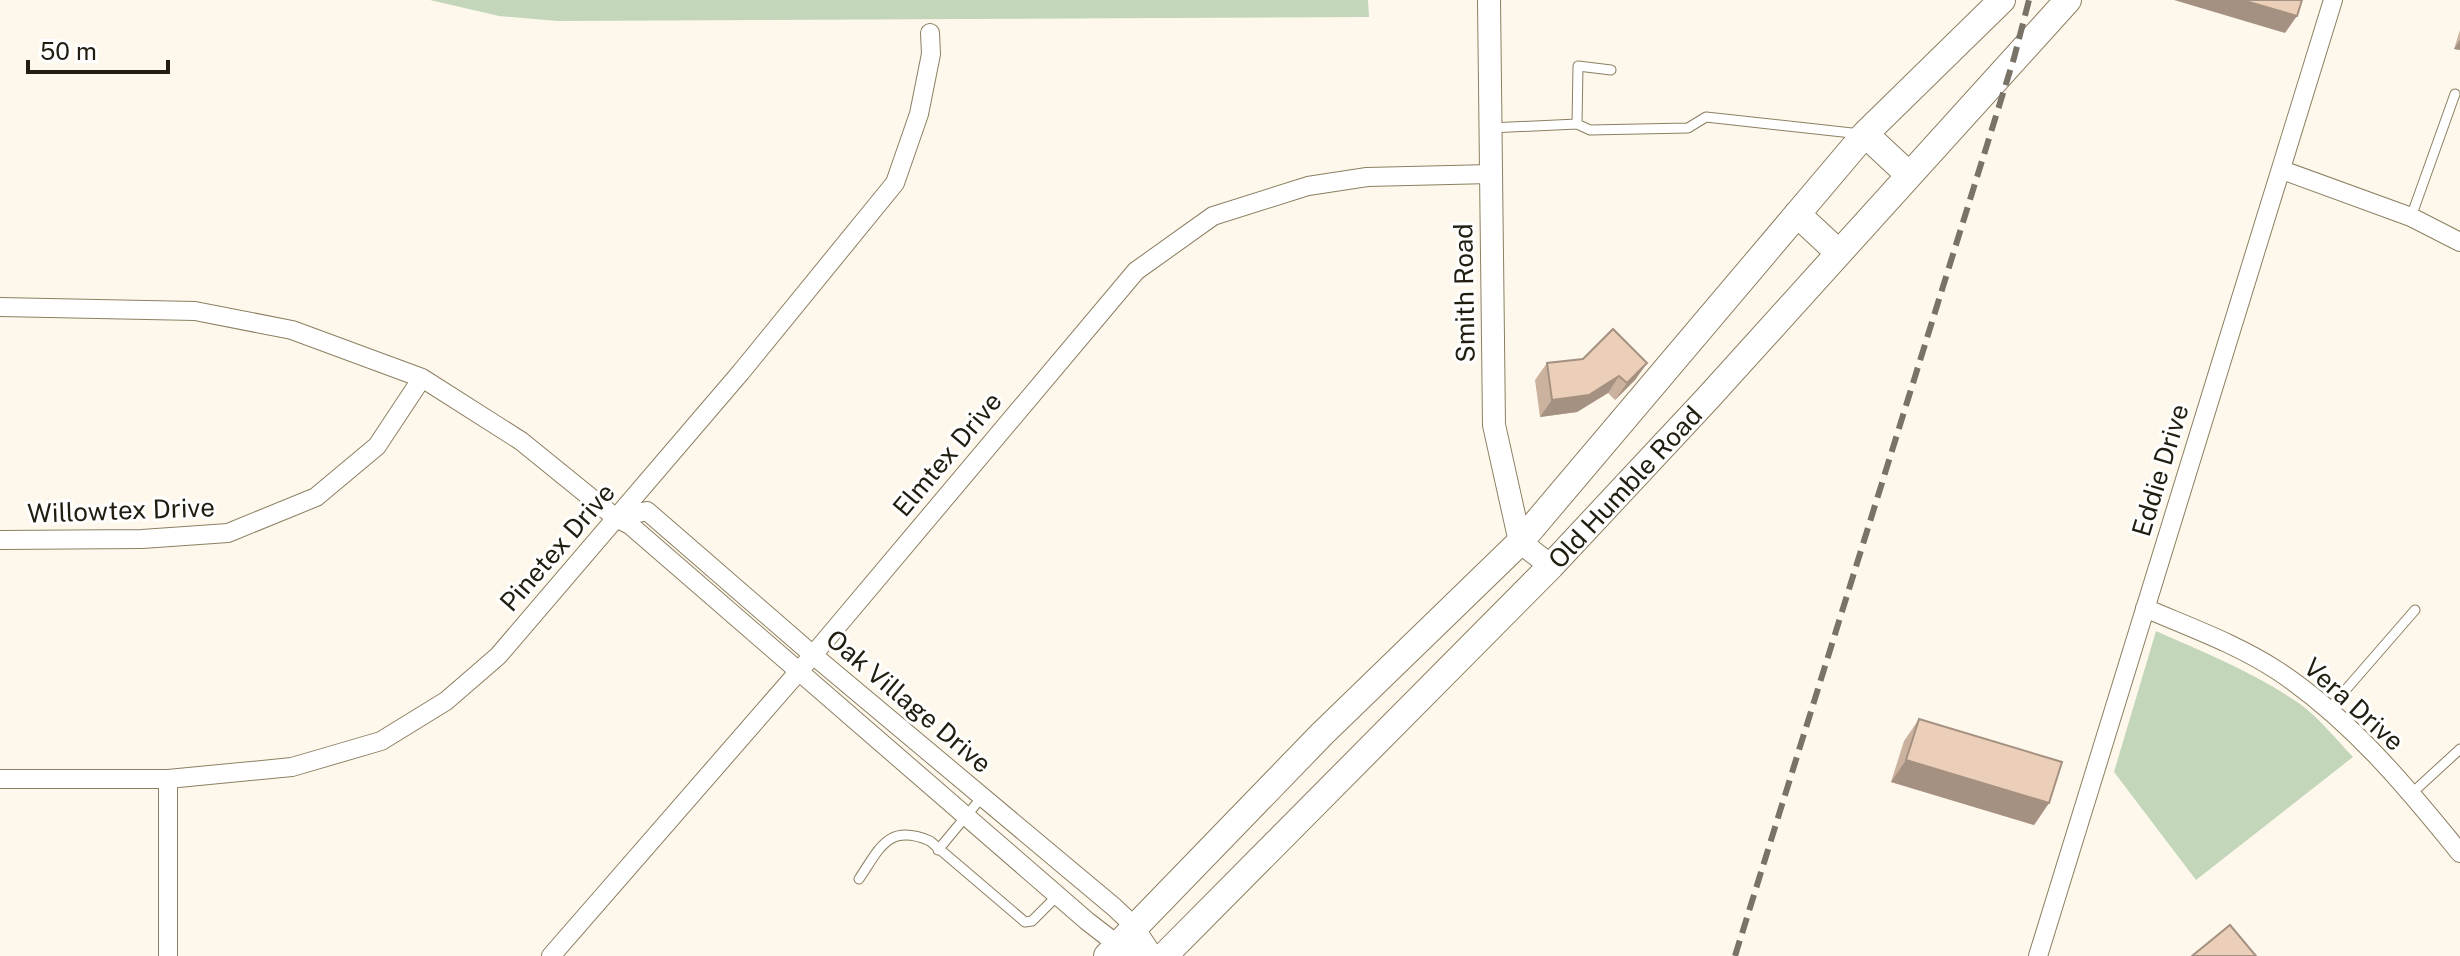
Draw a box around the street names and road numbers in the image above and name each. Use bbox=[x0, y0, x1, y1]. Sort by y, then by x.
street label: Smith Road bbox=[1447, 223, 1481, 363]
street label: Elmtex Drive bbox=[886, 386, 1008, 522]
street label: Old Humble Road bbox=[1542, 399, 1708, 575]
street label: Eddie Drive bbox=[2125, 400, 2195, 540]
street label: Pinetex Drive bbox=[493, 477, 621, 617]
street label: Willowtex Drive bbox=[27, 491, 215, 529]
street label: Oak Village Drive bbox=[820, 623, 998, 779]
street label: Vera Drive bbox=[2298, 651, 2410, 757]

